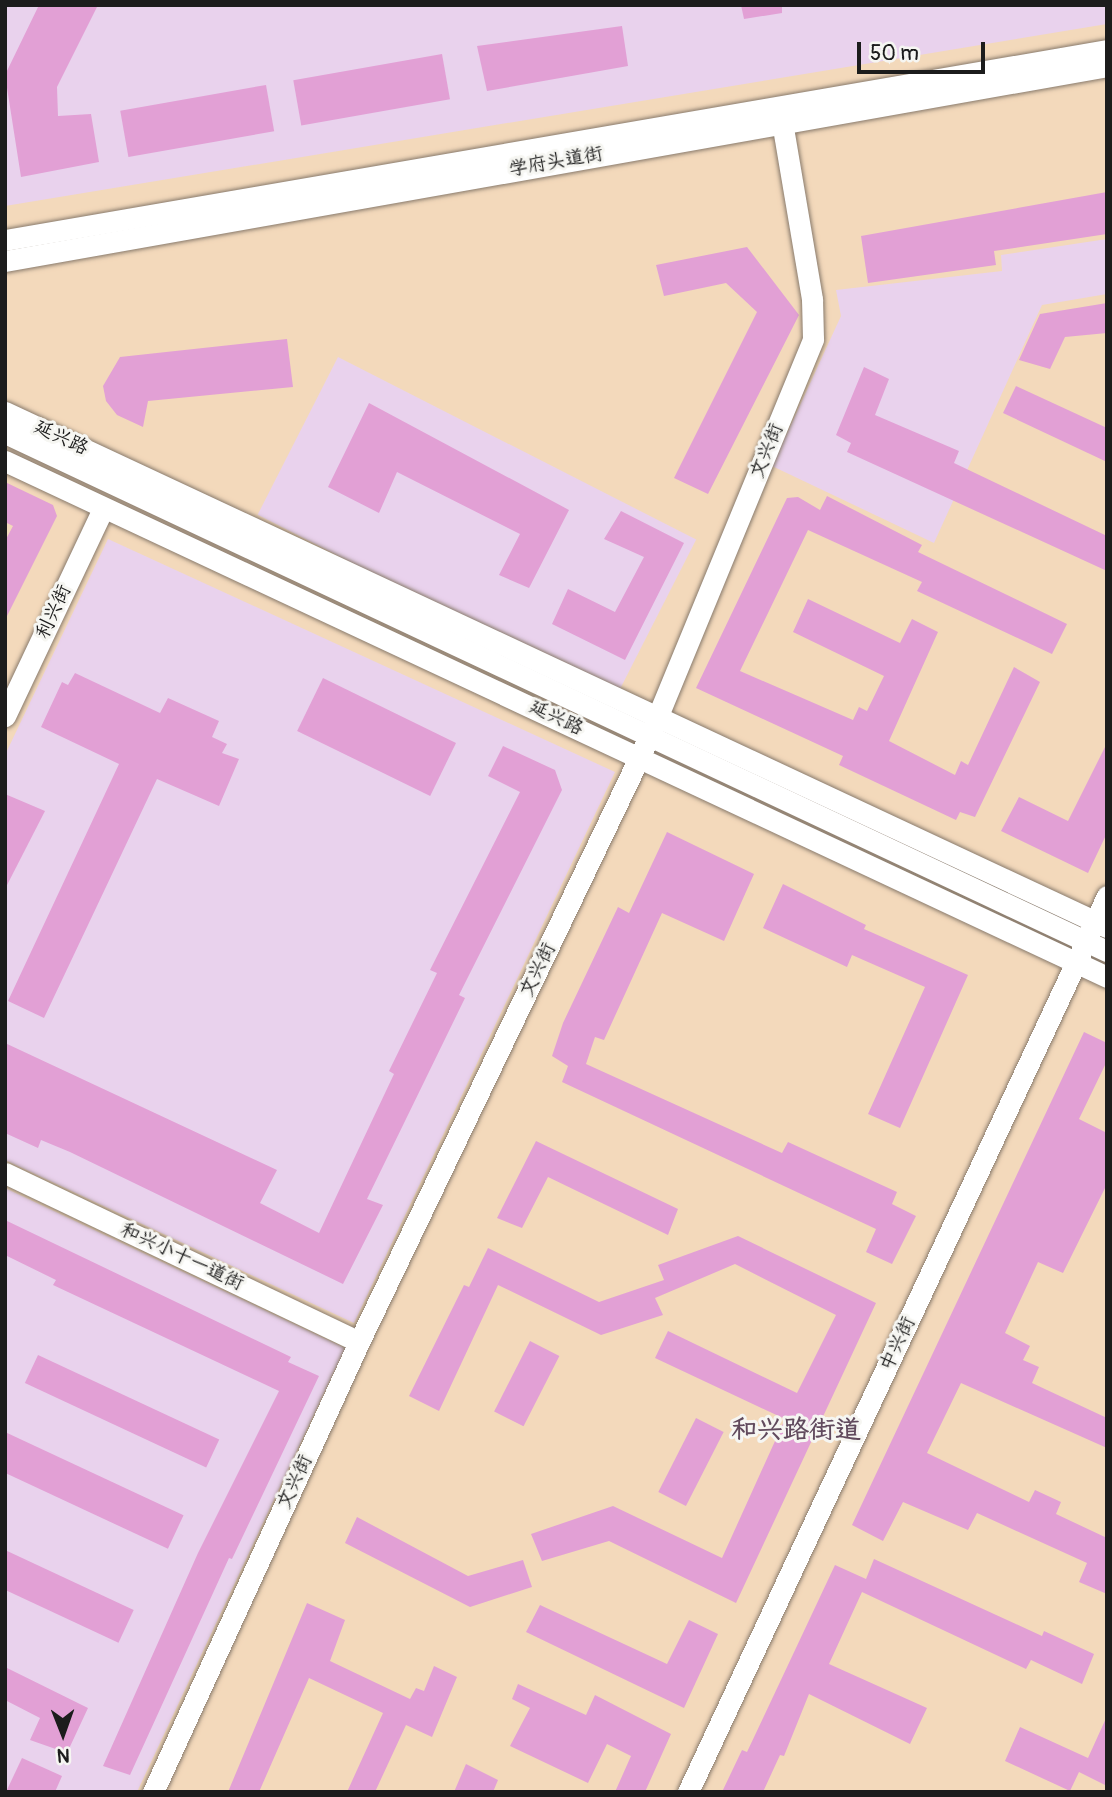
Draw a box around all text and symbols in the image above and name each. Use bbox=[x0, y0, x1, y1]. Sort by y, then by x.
scale bar bbox=[860, 28, 988, 72]
text: 50 m bbox=[870, 40, 919, 67]
street label: 学府头道街 bbox=[507, 143, 605, 181]
street label: 延兴路 bbox=[30, 416, 92, 460]
street label: 文兴街 bbox=[746, 420, 788, 482]
street label: 利兴街 bbox=[32, 581, 76, 643]
street label: 延兴路 bbox=[525, 696, 587, 740]
street label: 文兴街 bbox=[515, 939, 561, 1001]
street label: 和兴小十一道街 bbox=[117, 1219, 247, 1295]
street label: 中兴街 bbox=[876, 1313, 920, 1375]
district label: 和兴路街道 bbox=[731, 1415, 861, 1447]
street label: 文兴街 bbox=[273, 1451, 317, 1513]
north arrow bbox=[28, 1699, 98, 1769]
text: N bbox=[57, 1743, 70, 1767]

